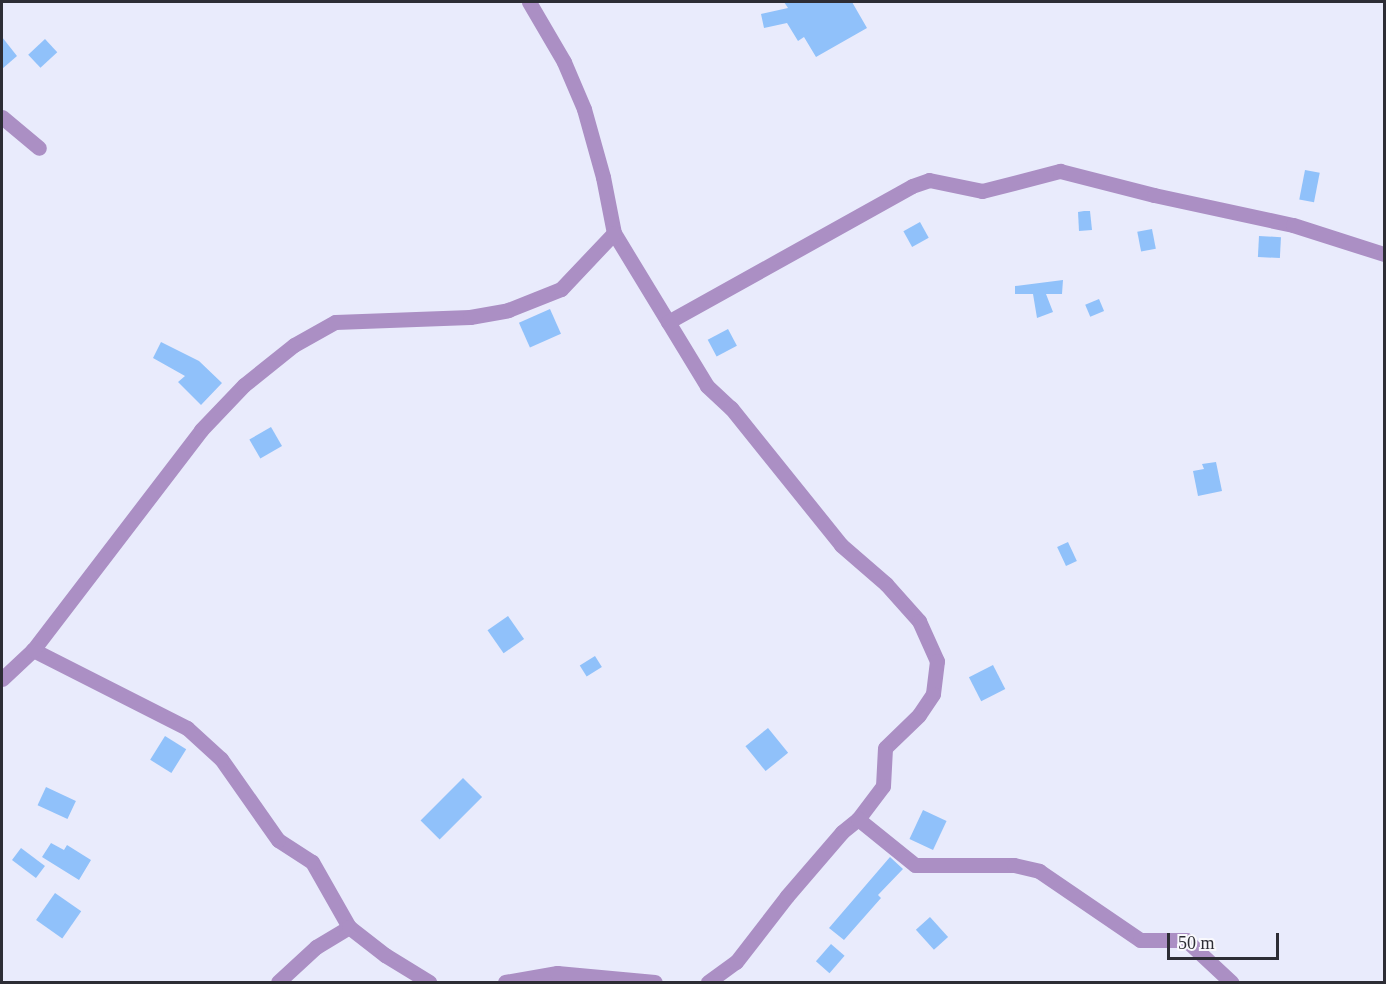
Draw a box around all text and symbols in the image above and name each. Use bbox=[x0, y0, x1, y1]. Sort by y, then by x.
scale bar bbox=[1170, 921, 1282, 959]
text: 50 m bbox=[1178, 933, 1215, 953]

